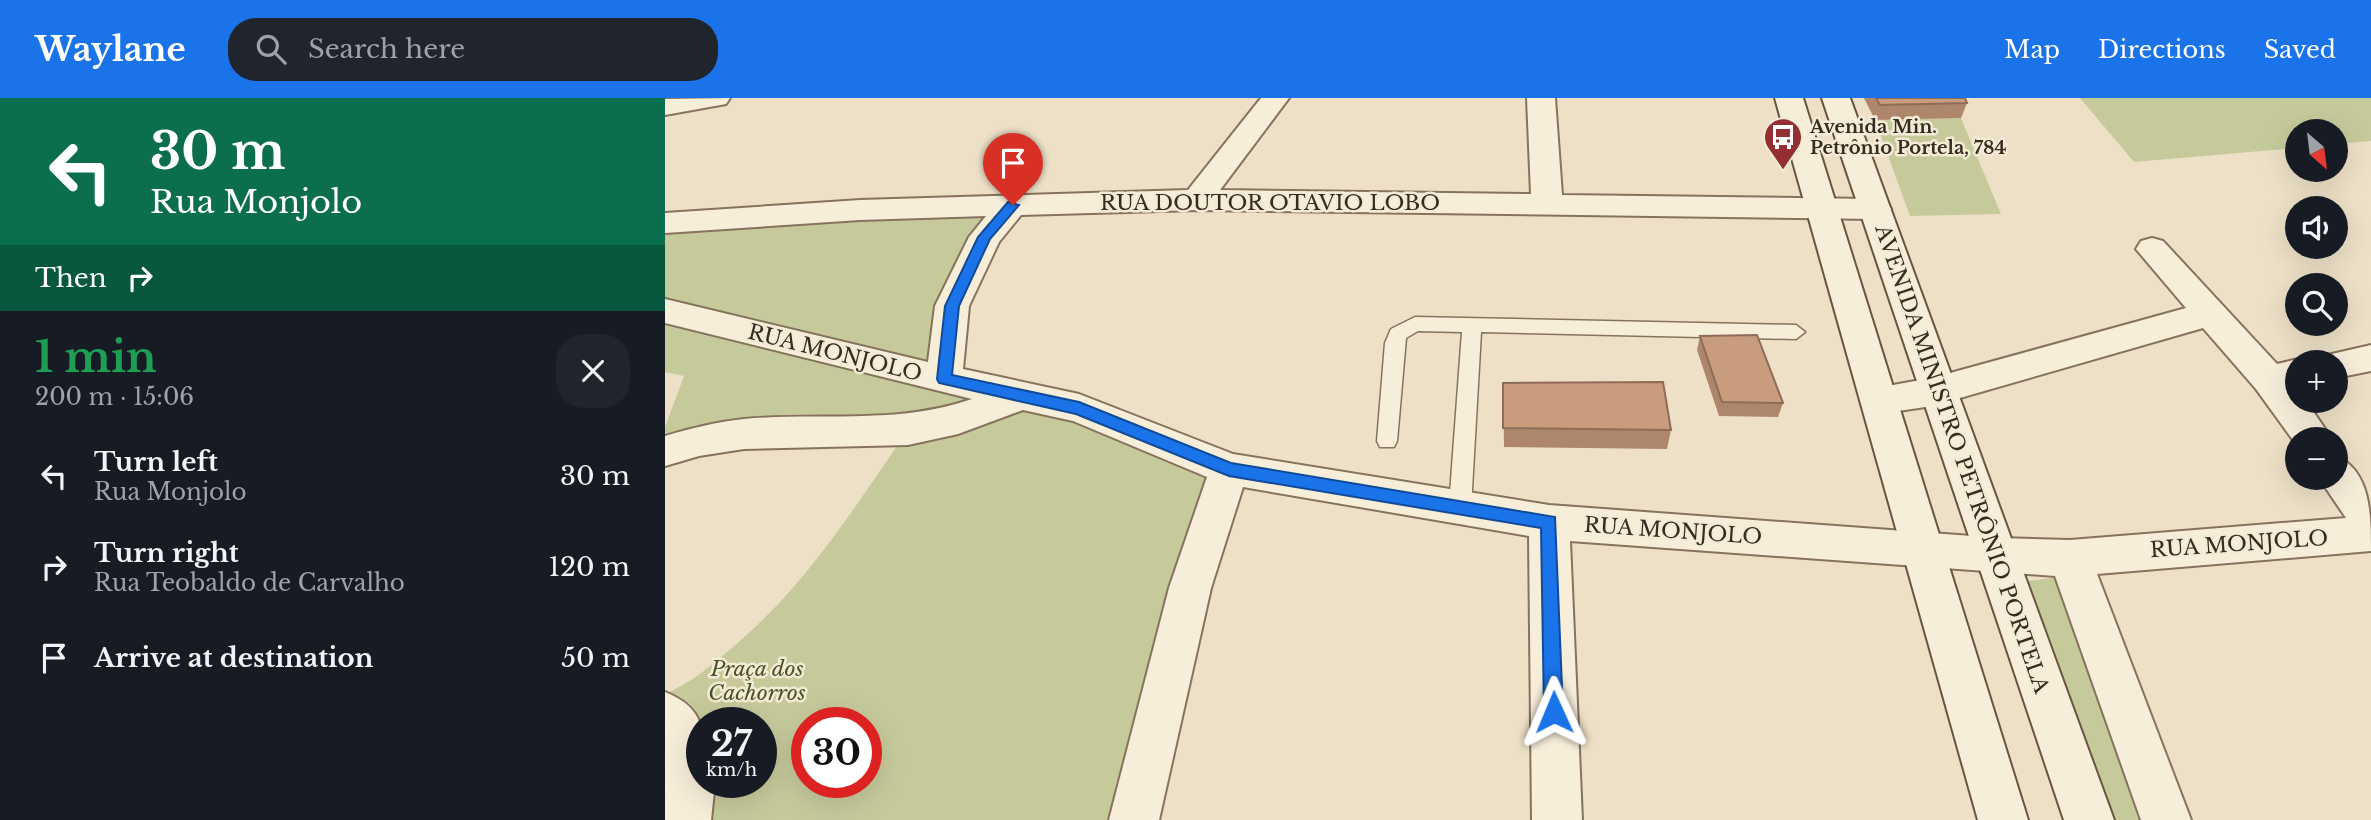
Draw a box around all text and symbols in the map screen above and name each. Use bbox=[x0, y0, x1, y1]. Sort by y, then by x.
search box bbox=[228, 18, 718, 81]
text: Waylane bbox=[35, 29, 186, 70]
icon: search bbox=[252, 30, 290, 68]
text: Search here bbox=[308, 33, 465, 65]
text: Map bbox=[2004, 35, 2060, 64]
text: Directions bbox=[2098, 35, 2226, 64]
text: Saved bbox=[2264, 35, 2336, 64]
bus stop icon: Avenida Min. Petrônio Portela, 784 bbox=[1762, 116, 1804, 171]
place label: Avenida Min. Petrônio Portela, 784 bbox=[1809, 116, 2006, 159]
north arrow bbox=[2285, 119, 2349, 182]
map controls bbox=[2285, 119, 2348, 490]
text: 30 m bbox=[150, 121, 285, 182]
icon: left bbox=[35, 126, 126, 217]
pin bbox=[983, 133, 1043, 205]
icon: arrive bbox=[994, 144, 1032, 182]
text: Rua Monjolo bbox=[150, 182, 362, 222]
street label: RUA DOUTOR OTAVIO LOBO bbox=[1100, 190, 1440, 216]
button: sound bbox=[2285, 196, 2348, 259]
street label: AVENIDA MINISTRO PETRÔNIO PORTELA bbox=[1869, 220, 2055, 698]
icon: right bbox=[121, 259, 159, 297]
text: Then bbox=[35, 262, 107, 294]
button: search bbox=[2285, 273, 2348, 336]
street label: RUA MONJOLO bbox=[745, 319, 925, 387]
text: 1 min bbox=[35, 331, 157, 383]
button: close bbox=[556, 334, 630, 408]
button: + bbox=[2285, 350, 2348, 413]
text: 200 m · 15:06 bbox=[35, 383, 194, 411]
button: − bbox=[2285, 427, 2348, 490]
text: Turn left bbox=[94, 446, 218, 478]
icon: left bbox=[35, 457, 73, 495]
text: 30 m bbox=[560, 460, 630, 492]
text: Rua Monjolo bbox=[94, 478, 247, 506]
street label: RUA MONJOLO bbox=[1583, 512, 1763, 550]
street label: RUA MONJOLO bbox=[2149, 525, 2329, 563]
text: Turn right bbox=[94, 537, 239, 569]
icon: right bbox=[35, 548, 73, 586]
text: 120 m bbox=[548, 551, 630, 583]
text: Rua Teobaldo de Carvalho bbox=[94, 569, 405, 597]
icon: arrive bbox=[35, 639, 73, 677]
text: Arrive at destination bbox=[94, 642, 374, 674]
text: 50 m bbox=[561, 642, 630, 674]
park label: Praça dos Cachorros bbox=[708, 656, 806, 706]
position arrow bbox=[1517, 675, 1591, 749]
speed limit sign: 30 bbox=[791, 707, 882, 798]
text: 27 bbox=[711, 722, 752, 765]
text: km/h bbox=[706, 759, 757, 781]

